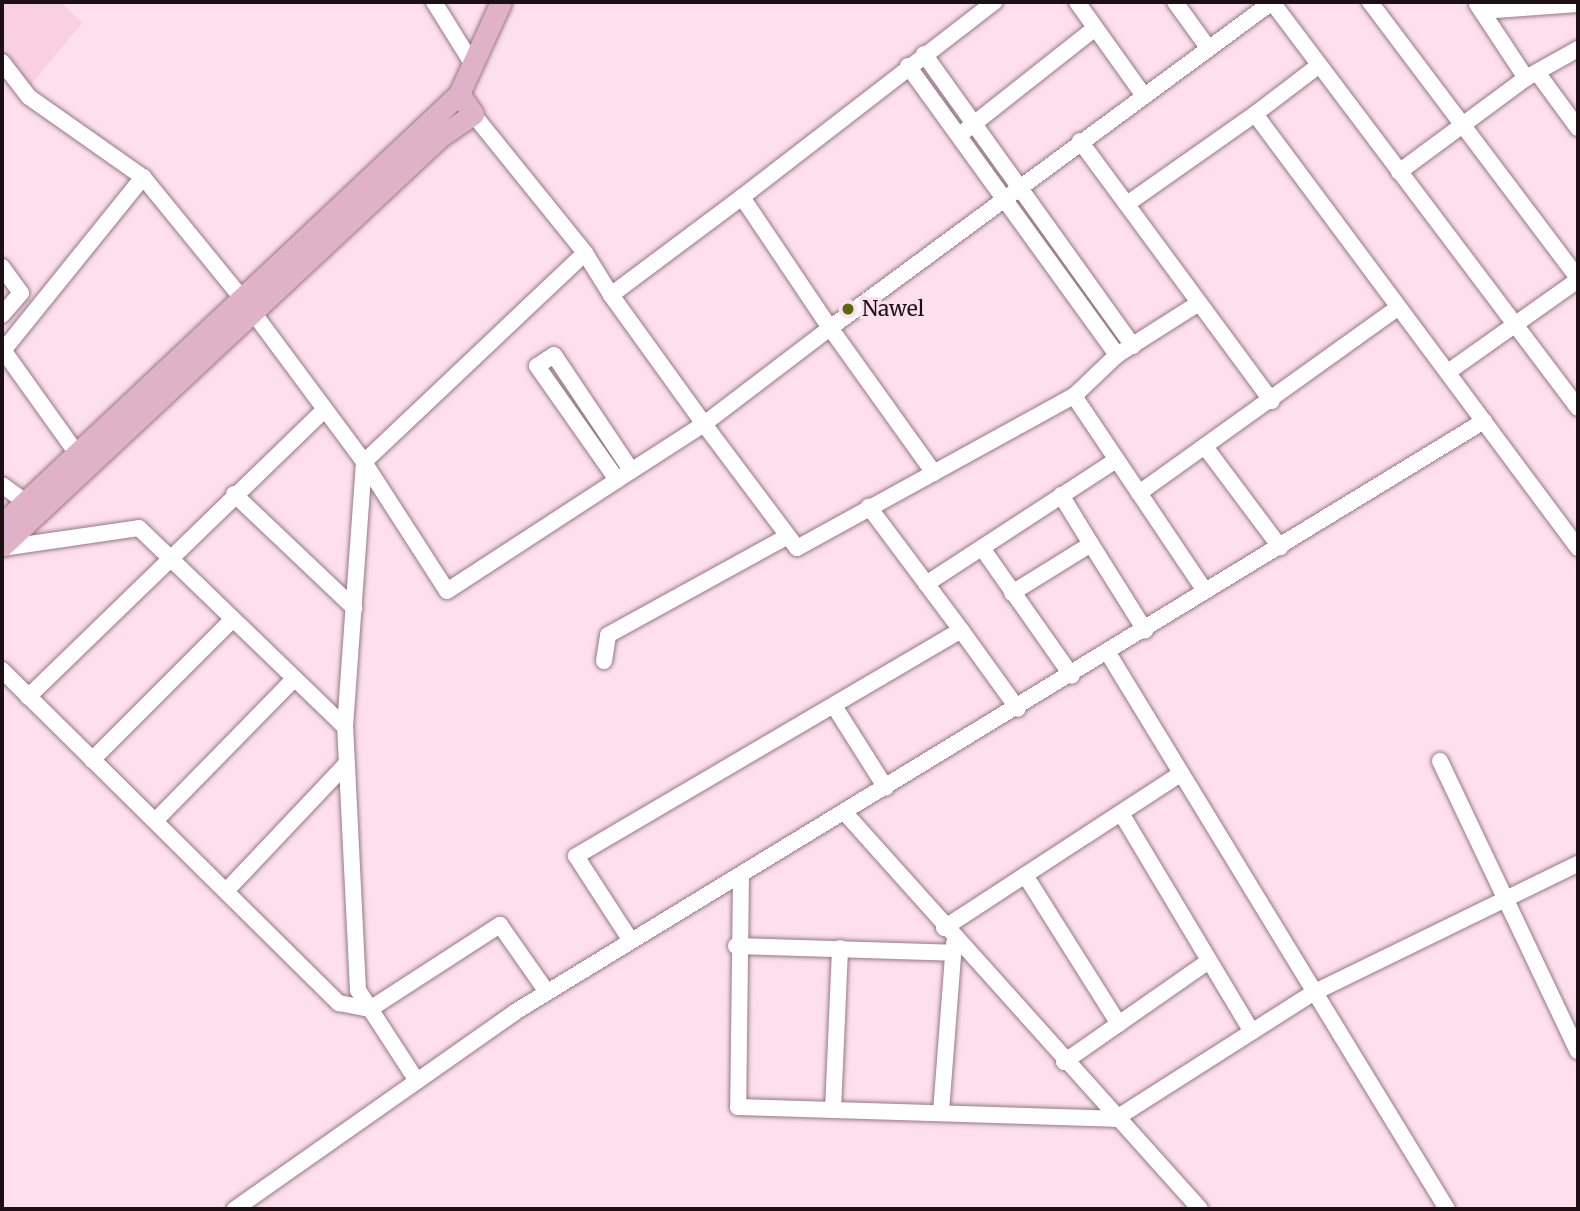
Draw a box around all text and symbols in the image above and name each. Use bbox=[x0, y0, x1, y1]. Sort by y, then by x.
place label: Nawel bbox=[862, 296, 924, 322]
marker: Nawel bbox=[840, 301, 856, 317]

